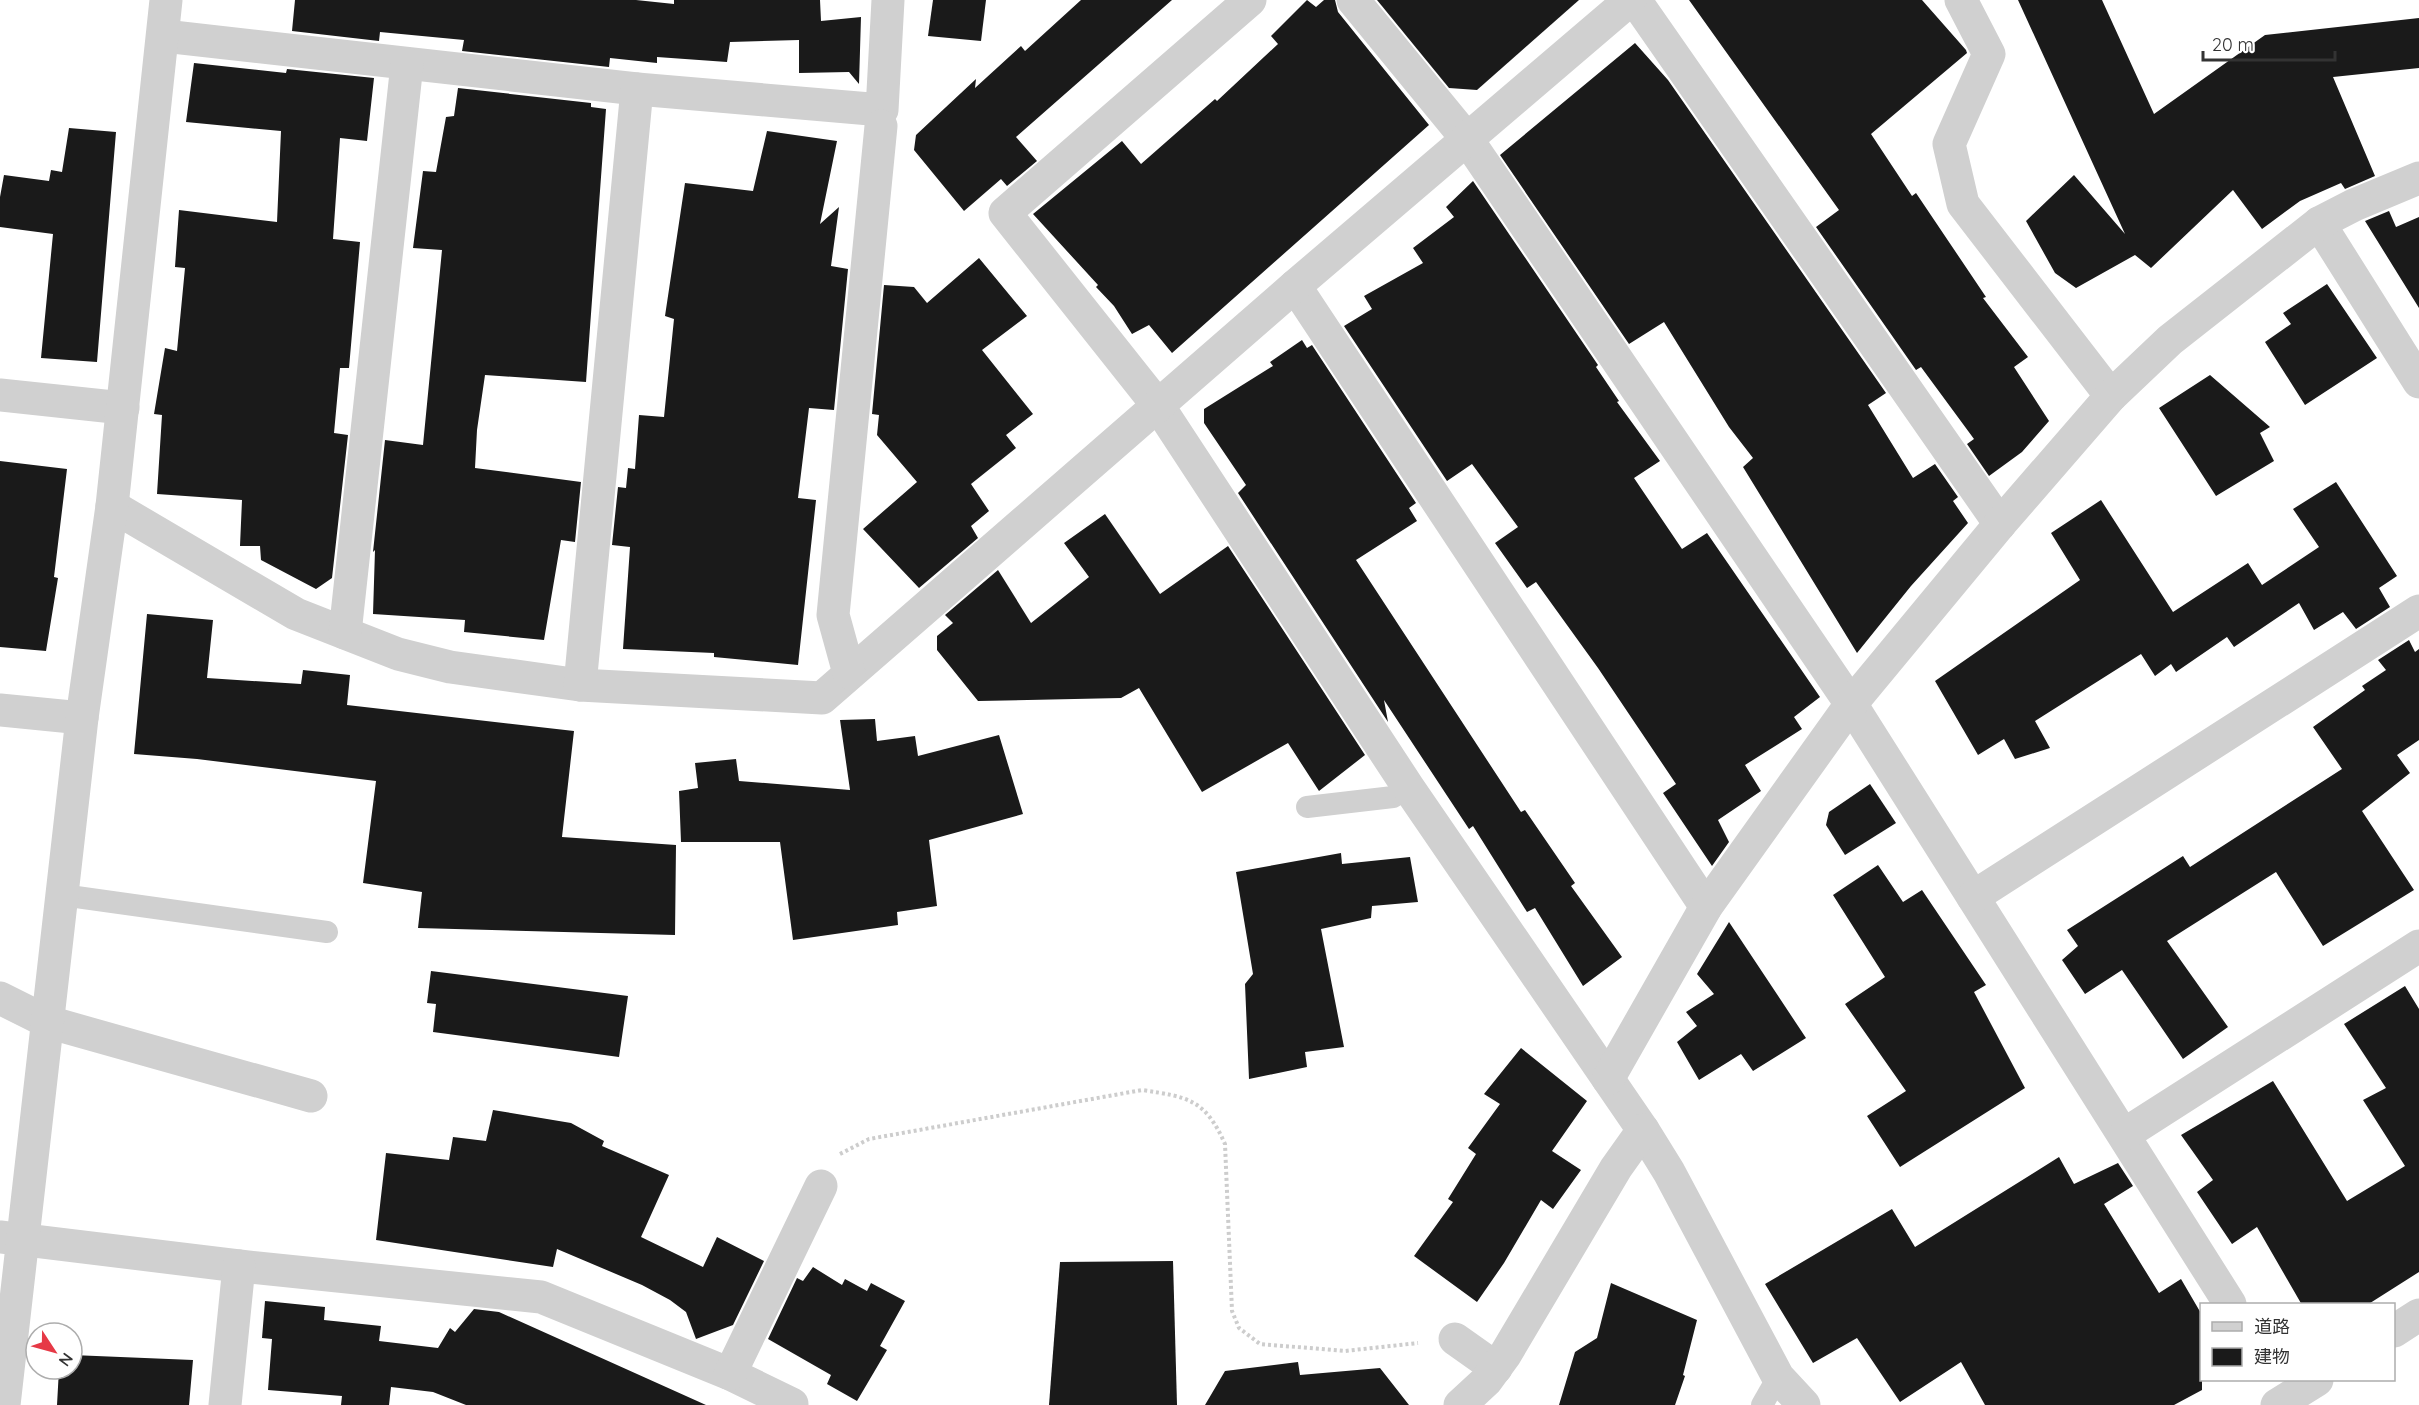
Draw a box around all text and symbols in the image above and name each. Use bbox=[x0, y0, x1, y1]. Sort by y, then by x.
scale bar bbox=[2203, 24, 2335, 62]
text: 20 m bbox=[2212, 33, 2254, 56]
legend bbox=[2200, 1303, 2395, 1381]
text: 道路 bbox=[2254, 1315, 2290, 1338]
north arrow bbox=[24, 1321, 84, 1381]
text: 建物 bbox=[2254, 1345, 2290, 1368]
text: N bbox=[55, 1349, 78, 1370]

